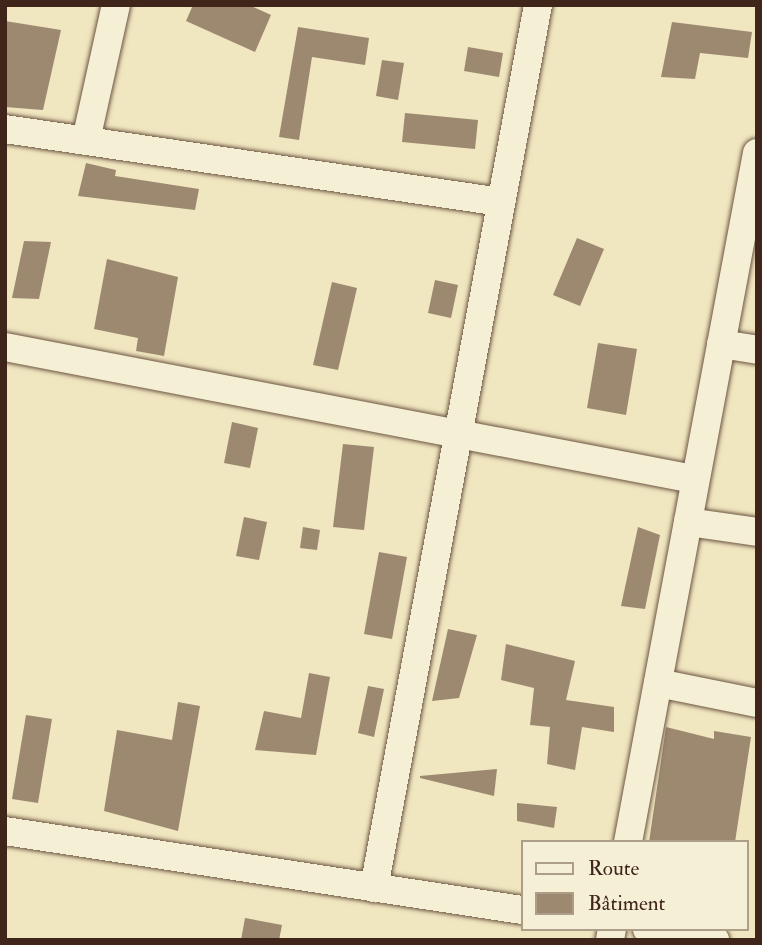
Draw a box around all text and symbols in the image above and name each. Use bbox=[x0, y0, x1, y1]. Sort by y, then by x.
legend bbox=[520, 840, 748, 931]
text: Route bbox=[588, 855, 639, 882]
text: Bâtiment bbox=[588, 890, 665, 917]

